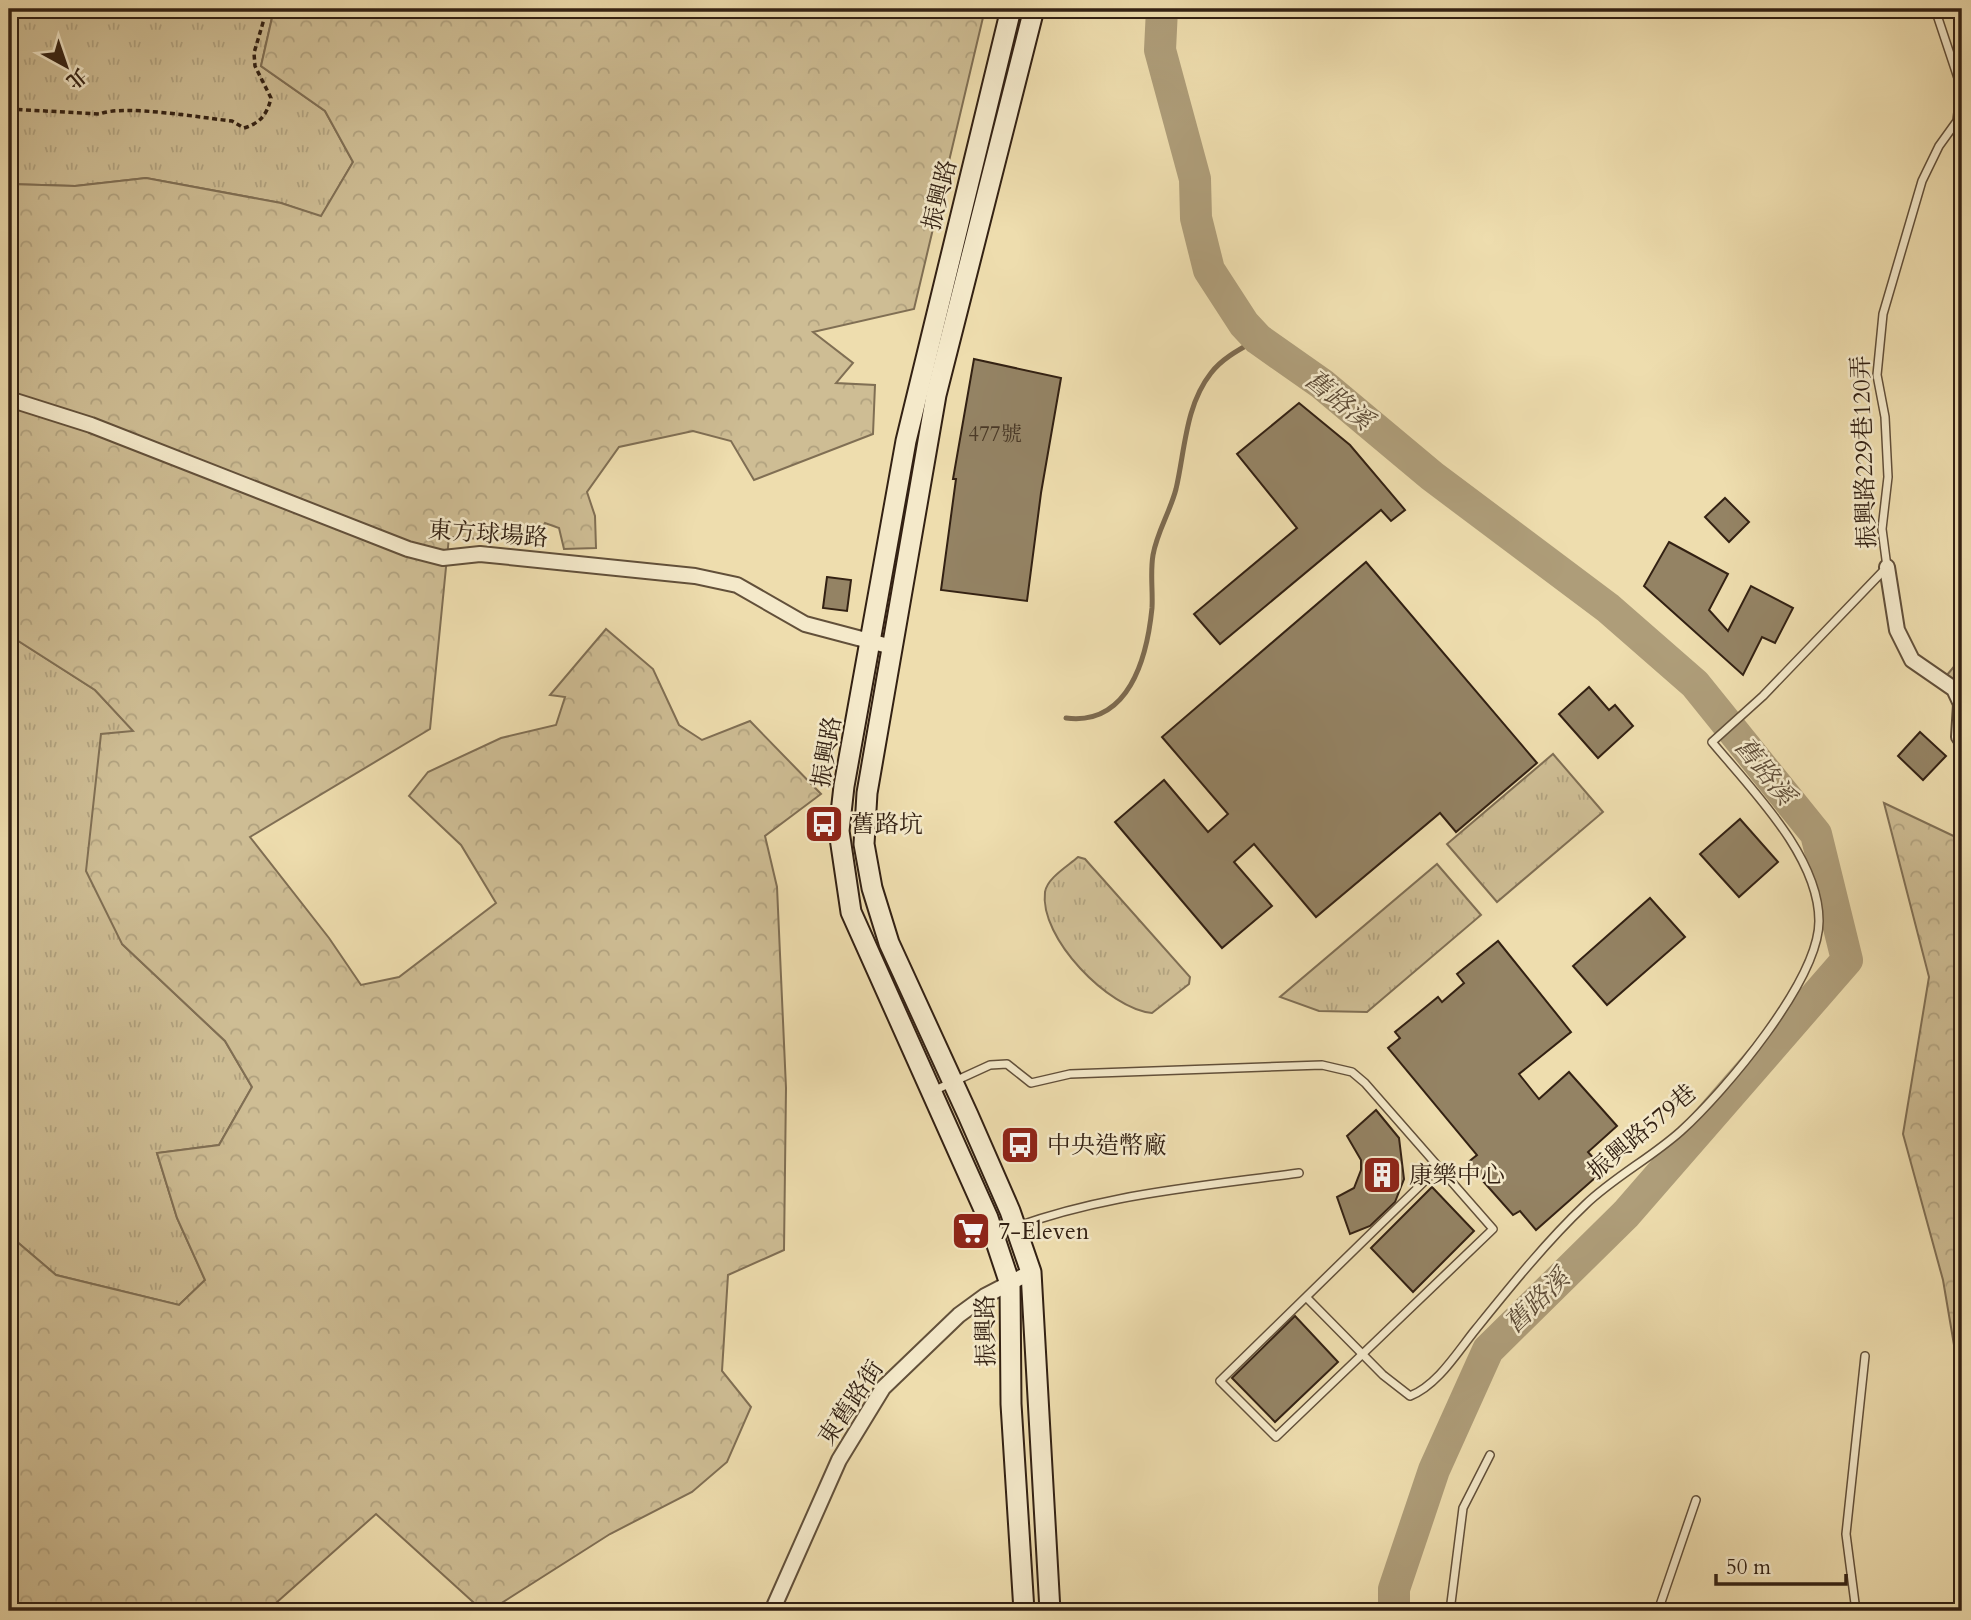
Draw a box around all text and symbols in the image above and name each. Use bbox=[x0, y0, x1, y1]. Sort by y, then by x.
north arrow bbox=[32, 32, 102, 102]
text: 北 bbox=[61, 62, 92, 94]
street label: 振興路 bbox=[915, 156, 965, 234]
street label: 振興路229巷120弄 bbox=[1844, 355, 1884, 549]
water label: 舊路溪 bbox=[1298, 362, 1383, 440]
house number: 477號 bbox=[968, 420, 1022, 449]
street label: 東方球場路 bbox=[427, 513, 549, 555]
street label: 振興路 bbox=[804, 714, 850, 790]
water label: 舊路溪 bbox=[1727, 730, 1805, 815]
bus stop icon: 舊路坑 bbox=[803, 803, 845, 845]
place label: 舊路坑 bbox=[851, 808, 923, 841]
street label: 振興路579巷 bbox=[1580, 1077, 1704, 1187]
bus stop icon: 中央造幣廠 bbox=[999, 1124, 1041, 1166]
place label: 中央造幣廠 bbox=[1047, 1129, 1167, 1162]
building icon: 康樂中心 bbox=[1361, 1154, 1403, 1196]
place label: 康樂中心 bbox=[1409, 1159, 1505, 1192]
supermarket icon: 7-Eleven bbox=[950, 1210, 992, 1252]
place label: 7-Eleven bbox=[998, 1215, 1090, 1248]
water label: 舊路溪 bbox=[1497, 1259, 1579, 1341]
street label: 振興路 bbox=[969, 1295, 1003, 1367]
street label: 東舊路街 bbox=[810, 1354, 892, 1452]
scale bar bbox=[1716, 1543, 1845, 1587]
text: 50 m bbox=[1726, 1553, 1771, 1582]

